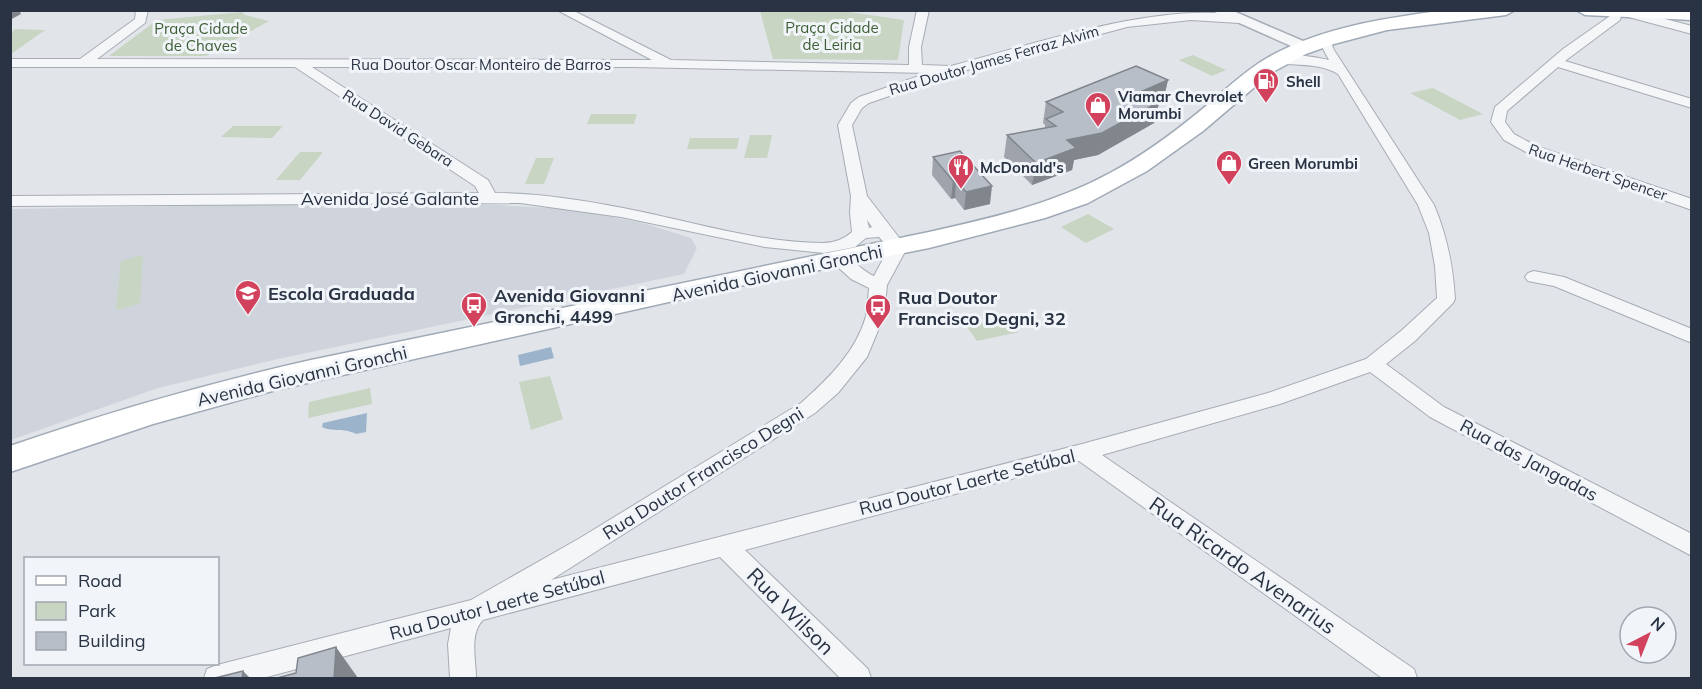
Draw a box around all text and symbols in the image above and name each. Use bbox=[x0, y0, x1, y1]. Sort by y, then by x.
park label: Praça Cidade de Leiria bbox=[785, 18, 879, 54]
park label: Praça Cidade de Chaves bbox=[154, 19, 248, 55]
street label: Rua Doutor James Ferraz Alvim bbox=[887, 21, 1101, 99]
street label: Rua Doutor Oscar Monteiro de Barros bbox=[351, 55, 611, 74]
fuel station icon: Shell bbox=[1251, 66, 1281, 104]
place label: Shell bbox=[1286, 72, 1321, 91]
street label: Rua David Gebara bbox=[339, 85, 457, 171]
place label: Viamar Chevrolet Morumbi bbox=[1117, 87, 1243, 123]
shop icon: Viamar Chevrolet Morumbi bbox=[1083, 90, 1113, 128]
street label: Rua Herbert Spencer bbox=[1526, 139, 1670, 205]
shop icon: Green Morumbi bbox=[1214, 148, 1244, 186]
restaurant icon: McDonald's bbox=[946, 152, 976, 190]
place label: Green Morumbi bbox=[1248, 154, 1358, 173]
place label: McDonald's bbox=[980, 158, 1064, 177]
street label: Avenida José Galante bbox=[301, 187, 479, 210]
street label: Avenida Giovanni Gronchi bbox=[669, 239, 885, 307]
school or university icon: Escola Graduada bbox=[233, 278, 263, 316]
place label: Escola Graduada bbox=[268, 282, 415, 305]
place label: Avenida Giovanni Gronchi, 4499 bbox=[494, 284, 645, 328]
place label: Rua Doutor Francisco Degni, 32 bbox=[898, 286, 1066, 330]
bus stop icon: Avenida Giovanni Gronchi, 4499 bbox=[459, 290, 489, 328]
bus stop icon: Rua Doutor Francisco Degni, 32 bbox=[863, 292, 893, 330]
street label: Avenida Giovanni Gronchi bbox=[195, 341, 409, 411]
street label: Rua Doutor Francisco Degni bbox=[598, 402, 808, 544]
street label: Rua das Jangadas bbox=[1456, 414, 1602, 506]
street label: Rua Doutor Laerte Setúbal bbox=[857, 444, 1077, 520]
street label: Rua Ricardo Avenarius bbox=[1145, 491, 1341, 639]
legend bbox=[24, 557, 219, 665]
street label: Rua Wilson bbox=[742, 562, 840, 660]
street label: Rua Doutor Laerte Setúbal bbox=[387, 565, 607, 645]
text: Road bbox=[78, 569, 122, 592]
text: Park bbox=[78, 599, 117, 622]
north arrow bbox=[1618, 605, 1678, 665]
text: N bbox=[1647, 612, 1669, 635]
text: Building bbox=[78, 629, 146, 652]

